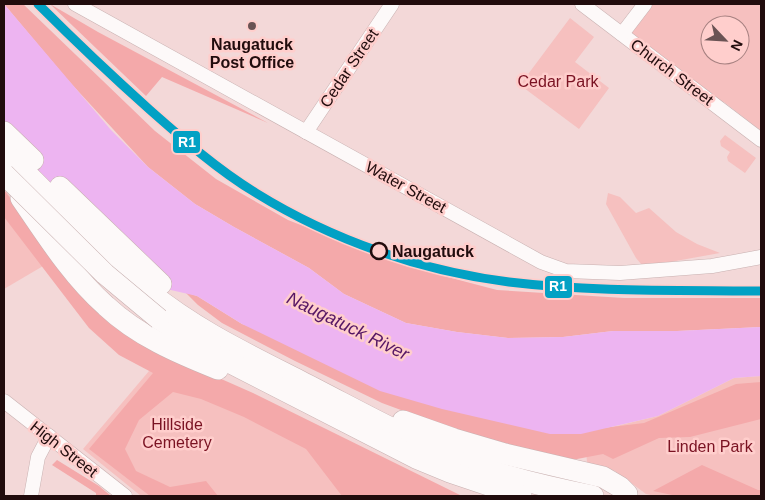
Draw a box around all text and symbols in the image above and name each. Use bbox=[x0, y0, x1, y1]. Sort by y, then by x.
north arrow bbox=[700, 15, 750, 65]
marker: Naugatuck Post Office bbox=[246, 20, 258, 32]
street label: Cedar Street bbox=[317, 25, 382, 110]
place label: Naugatuck Post Office bbox=[210, 36, 294, 71]
street label: Church Street bbox=[627, 36, 717, 109]
text: N bbox=[727, 38, 746, 53]
park label: Cedar Park bbox=[518, 73, 599, 90]
line badge: R1 bbox=[172, 130, 201, 154]
text: R1 bbox=[178, 134, 196, 150]
street label: Water Street bbox=[363, 158, 450, 216]
marker: Naugatuck bbox=[370, 242, 388, 260]
place label: Naugatuck bbox=[392, 243, 474, 260]
line badge: R1 bbox=[544, 275, 573, 299]
text: R1 bbox=[549, 278, 567, 294]
water label: Naugatuck River bbox=[284, 288, 413, 365]
park label: Hillside Cemetery bbox=[142, 416, 212, 451]
street label: High Street bbox=[27, 418, 101, 481]
park label: Linden Park bbox=[667, 438, 754, 455]

